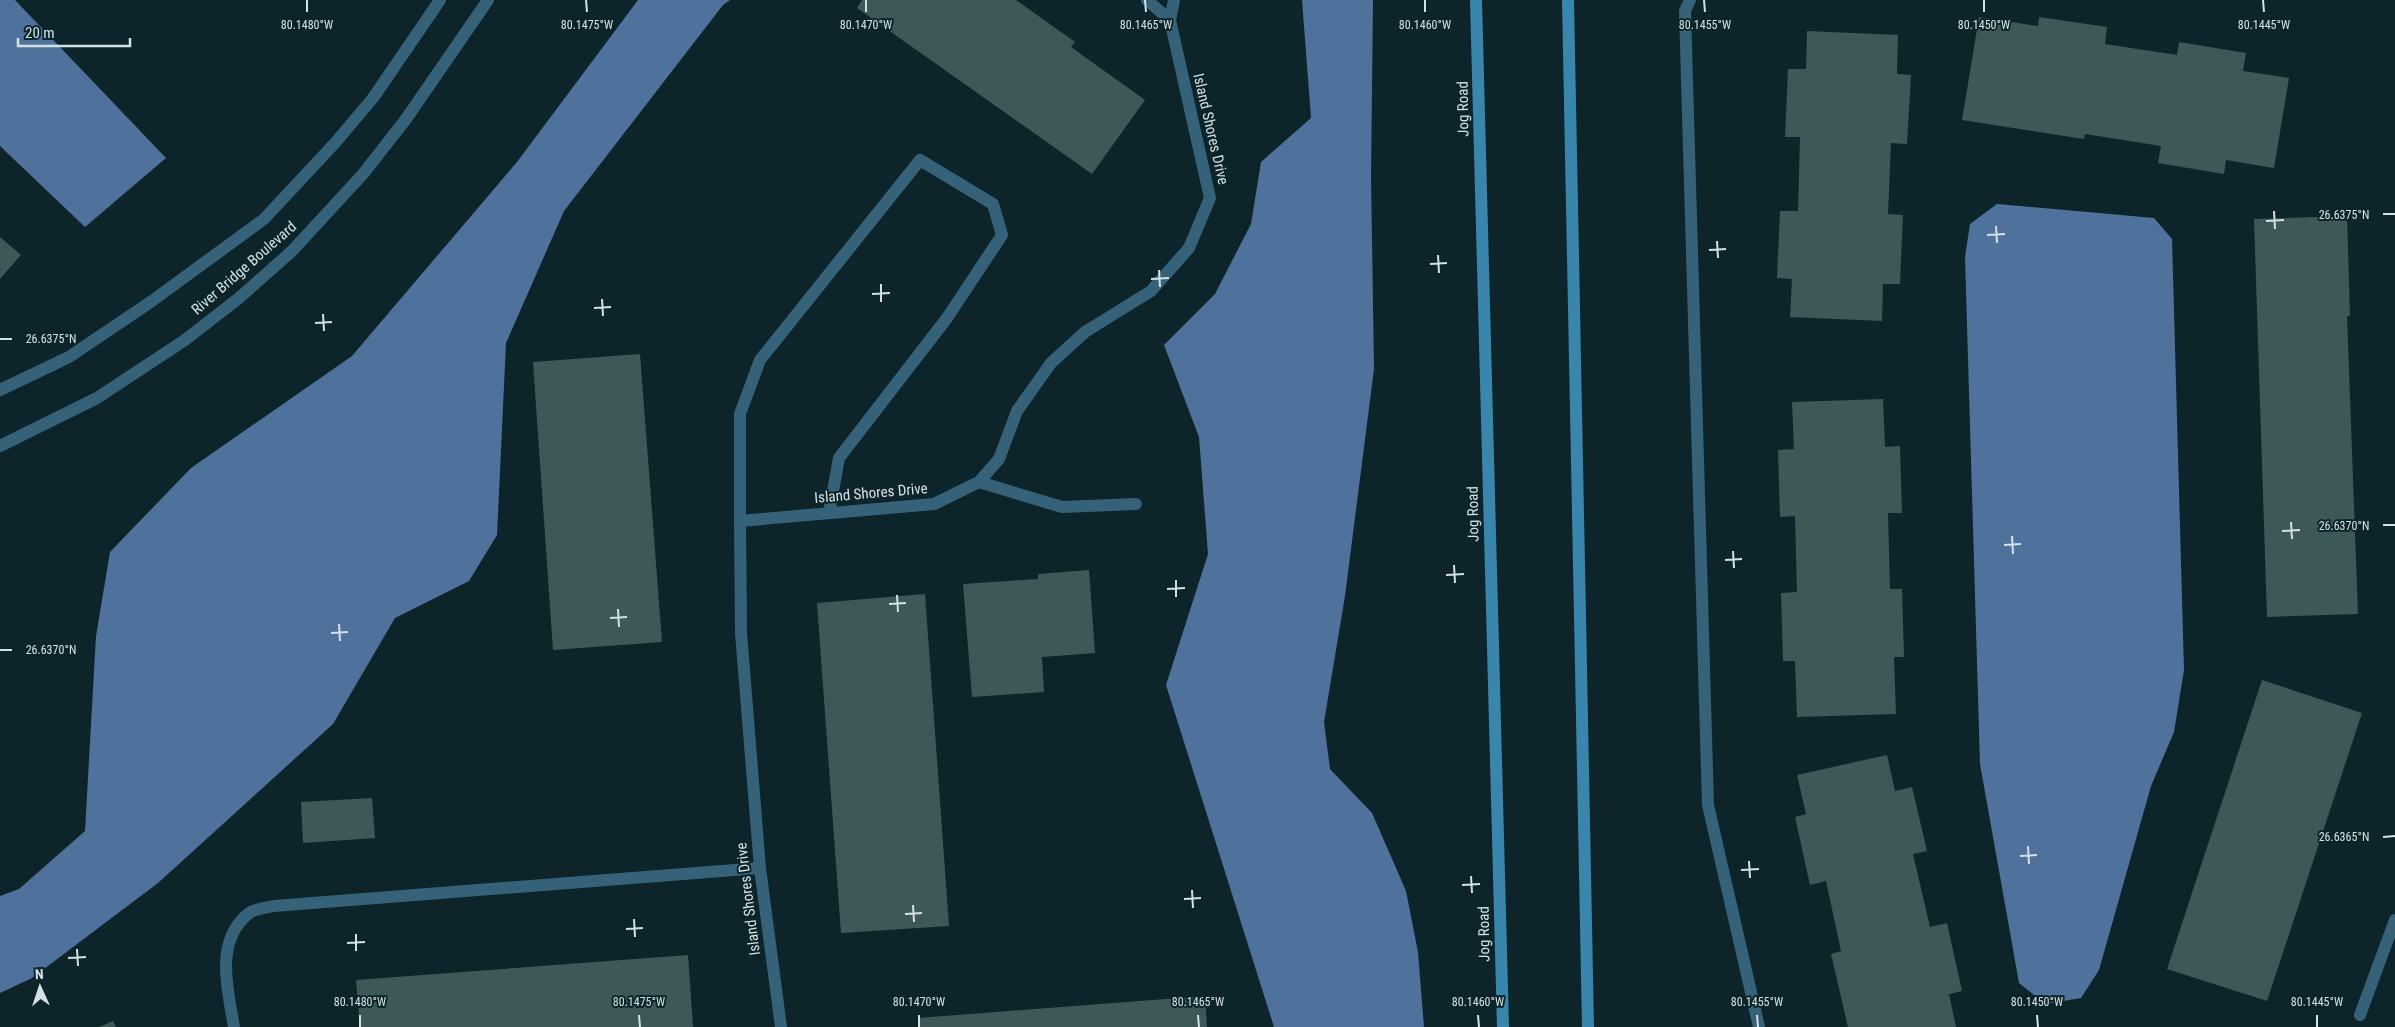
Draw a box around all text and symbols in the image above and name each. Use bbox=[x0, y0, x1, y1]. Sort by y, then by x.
scale bar bbox=[18, 15, 130, 47]
text: 80.1480°W bbox=[281, 18, 333, 32]
text: 80.1475°W bbox=[561, 18, 613, 32]
text: 80.1470°W bbox=[840, 18, 892, 32]
text: 80.1465°W bbox=[1120, 18, 1172, 32]
text: 80.1460°W bbox=[1399, 18, 1451, 32]
text: 80.1455°W bbox=[1679, 18, 1731, 32]
text: 80.1450°W bbox=[1958, 18, 2010, 32]
text: 80.1445°W bbox=[2238, 18, 2290, 32]
text: 20 m bbox=[25, 24, 55, 42]
street label: Island Shores Drive bbox=[1189, 72, 1233, 186]
street label: Jog Road bbox=[1454, 81, 1472, 137]
text: 26.6375°N bbox=[2319, 208, 2369, 222]
street label: River Bridge Boulevard bbox=[188, 218, 300, 318]
text: 26.6375°N bbox=[26, 332, 76, 346]
street label: Island Shores Drive bbox=[814, 479, 928, 507]
street label: Jog Road bbox=[1464, 486, 1482, 542]
text: 26.6370°N bbox=[2319, 519, 2369, 533]
text: 26.6370°N bbox=[26, 643, 76, 657]
text: 26.6365°N bbox=[2319, 830, 2369, 844]
street label: Island Shores Drive bbox=[732, 842, 764, 956]
street label: Jog Road bbox=[1475, 906, 1493, 962]
north arrow bbox=[15, 962, 65, 1012]
text: N bbox=[35, 966, 44, 982]
text: 80.1480°W bbox=[334, 995, 386, 1009]
text: 80.1475°W bbox=[613, 995, 665, 1009]
text: 80.1470°W bbox=[893, 995, 945, 1009]
text: 80.1465°W bbox=[1172, 995, 1224, 1009]
text: 80.1460°W bbox=[1452, 995, 1504, 1009]
text: 80.1455°W bbox=[1731, 995, 1783, 1009]
text: 80.1450°W bbox=[2011, 995, 2063, 1009]
text: 80.1445°W bbox=[2291, 995, 2343, 1009]

